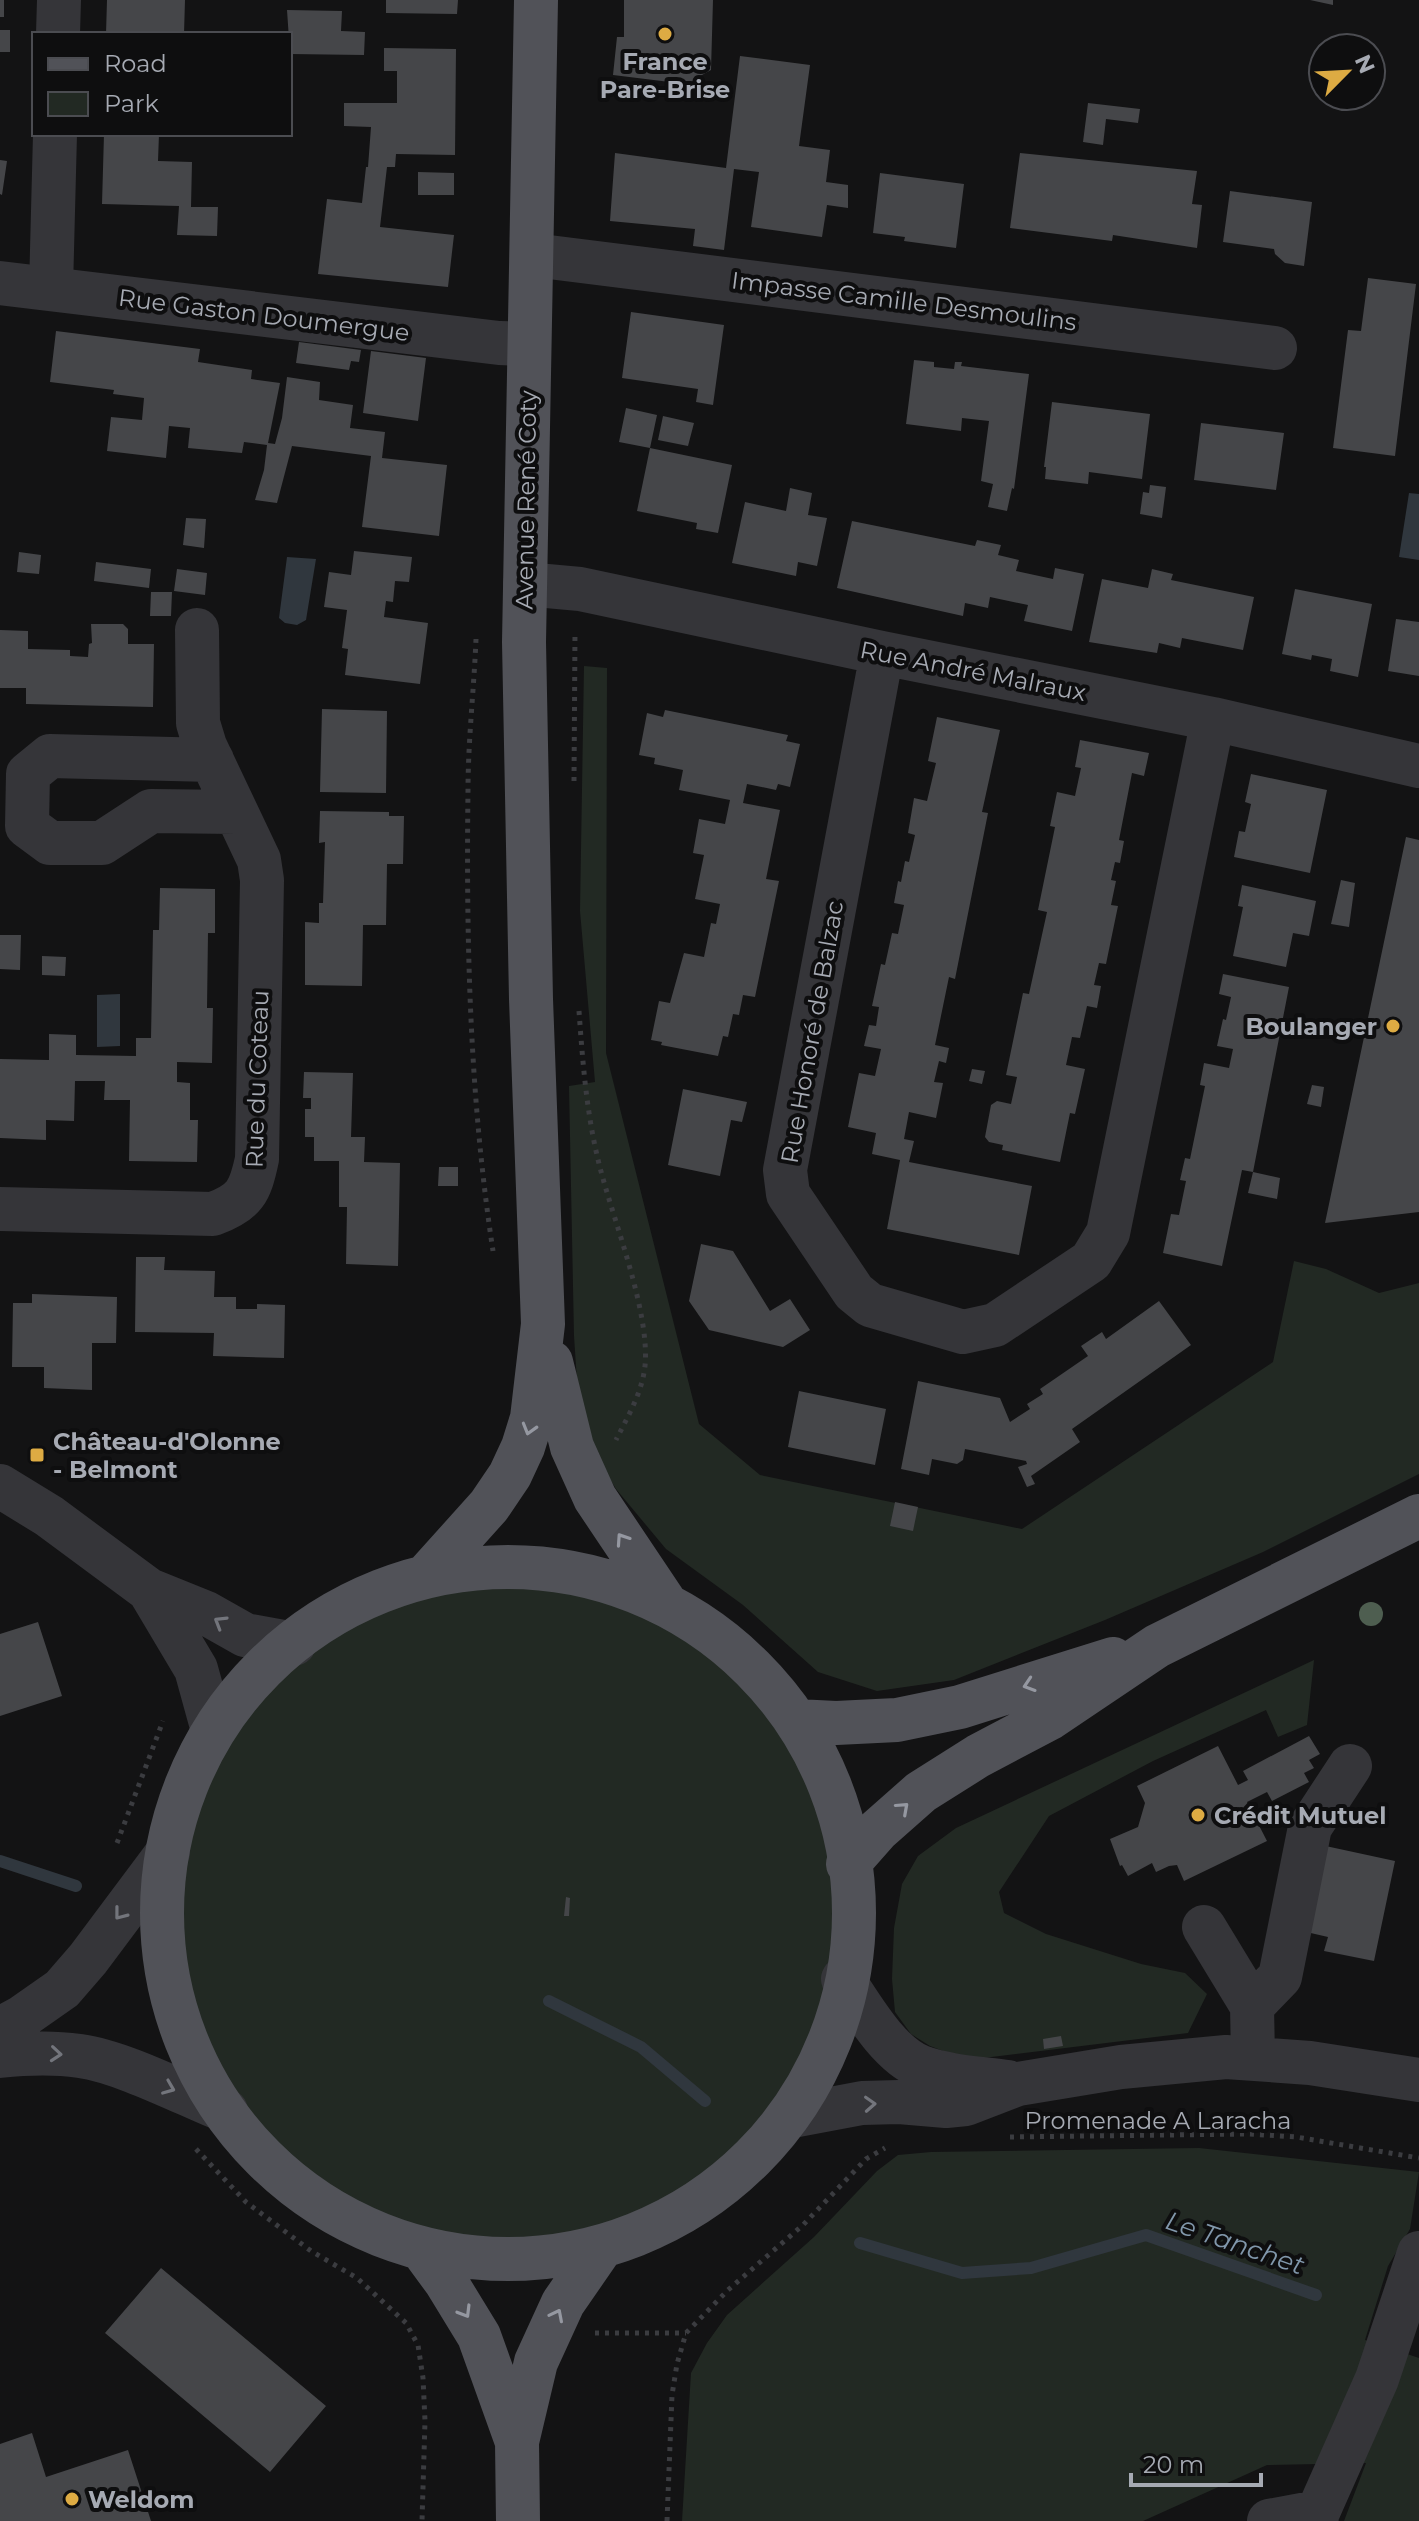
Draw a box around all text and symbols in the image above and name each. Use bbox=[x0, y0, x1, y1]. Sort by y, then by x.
marker: France Pare-Brise bbox=[656, 25, 674, 43]
legend bbox=[32, 32, 292, 136]
north arrow bbox=[1307, 32, 1387, 112]
place label: France Pare-Brise bbox=[600, 47, 730, 104]
text: Road bbox=[104, 49, 167, 78]
text: N bbox=[1349, 50, 1381, 78]
text: Park bbox=[104, 89, 159, 118]
street label: Impasse Camille Desmoulins bbox=[730, 265, 1078, 337]
street label: Rue Gaston Doumergue bbox=[117, 283, 411, 347]
street label: Avenue René Coty bbox=[510, 390, 542, 610]
street label: Rue André Malraux bbox=[858, 635, 1089, 707]
street label: Rue Honoré de Balzac bbox=[775, 899, 849, 1165]
street label: Rue du Coteau bbox=[239, 989, 275, 1169]
place label: Boulanger bbox=[1245, 1012, 1377, 1041]
marker: Boulanger bbox=[1384, 1017, 1402, 1035]
one-way arrow bbox=[521, 1422, 538, 1436]
place label: Château-d'Olonne - Belmont bbox=[53, 1427, 281, 1484]
marker: Château-d'Olonne - Belmont bbox=[28, 1446, 46, 1464]
one-way arrow bbox=[617, 1534, 632, 1548]
one-way arrow bbox=[215, 1617, 229, 1632]
one-way arrow bbox=[1023, 1675, 1037, 1691]
place label: Crédit Mutuel bbox=[1214, 1801, 1386, 1830]
one-way arrow bbox=[893, 1803, 908, 1818]
marker: Crédit Mutuel bbox=[1189, 1806, 1207, 1824]
one-way arrow bbox=[116, 1905, 130, 1920]
one-way arrow bbox=[50, 2045, 63, 2062]
one-way arrow bbox=[161, 2078, 175, 2094]
one-way arrow bbox=[864, 2095, 877, 2112]
street label: Promenade A Laracha bbox=[1025, 2106, 1291, 2135]
water label: Le Tanchet bbox=[1161, 2204, 1309, 2282]
one-way arrow bbox=[455, 2303, 471, 2318]
one-way arrow bbox=[548, 2309, 563, 2324]
scale bar bbox=[1131, 2437, 1261, 2487]
text: 20 m bbox=[1143, 2450, 1204, 2479]
place label: Weldom bbox=[88, 2485, 194, 2514]
marker: Weldom bbox=[63, 2490, 81, 2508]

